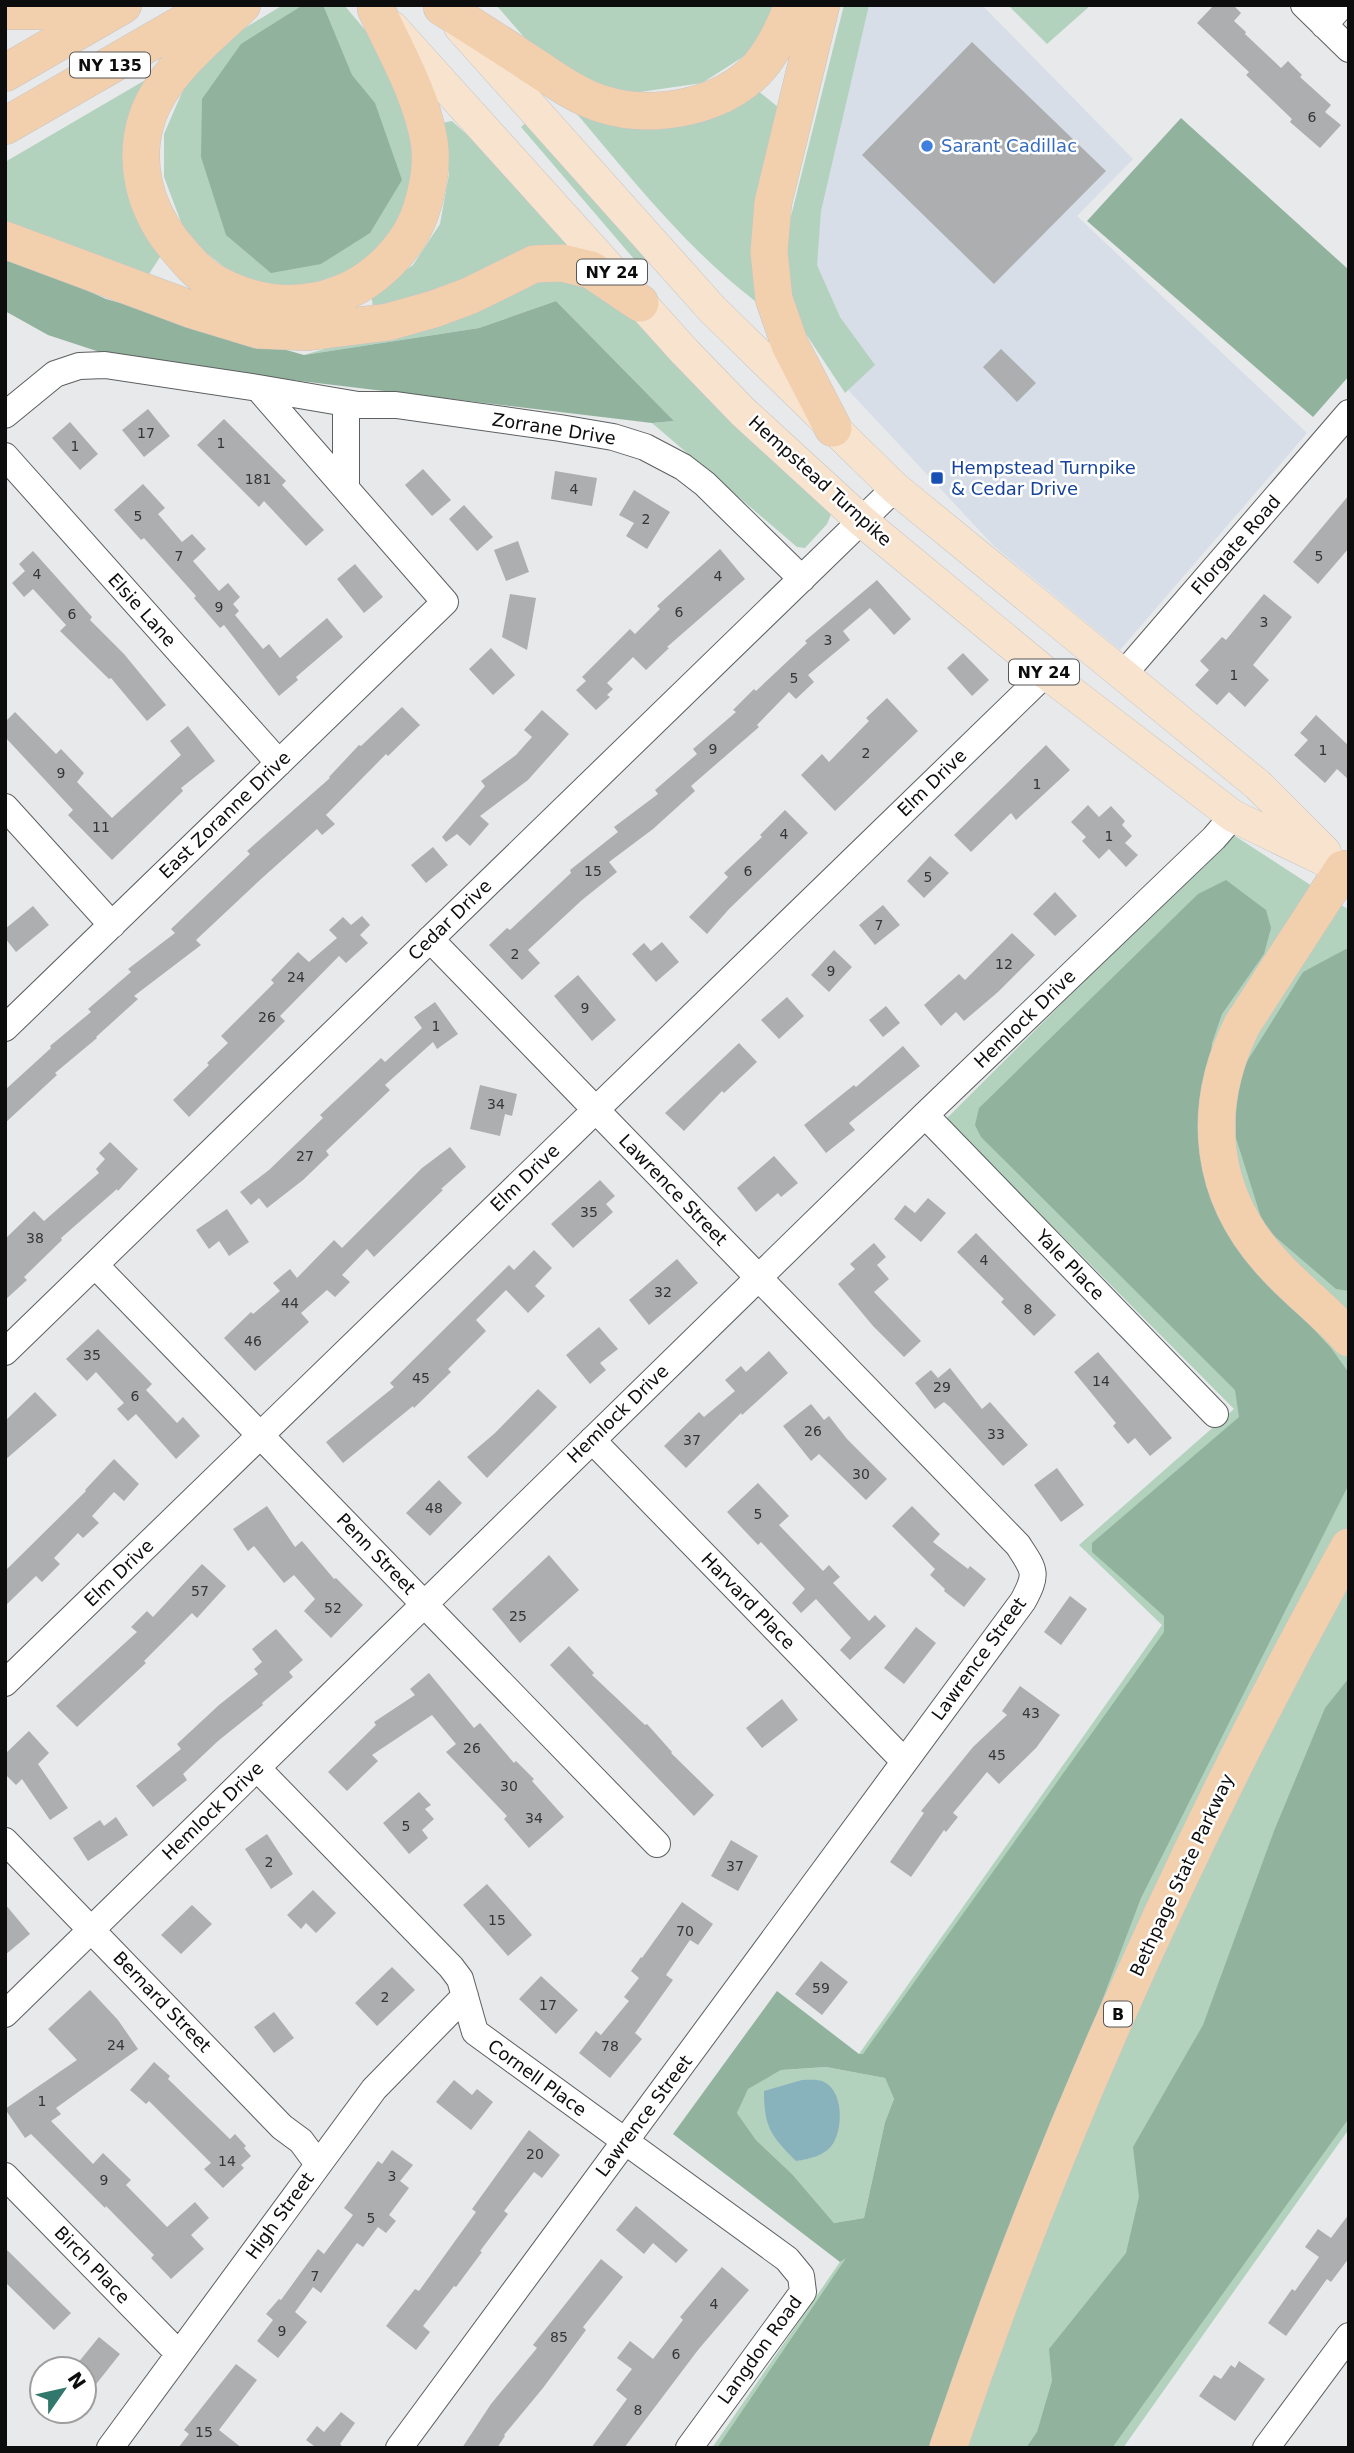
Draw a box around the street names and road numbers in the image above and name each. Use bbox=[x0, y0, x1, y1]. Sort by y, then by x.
road number: NY 135 bbox=[70, 53, 150, 78]
road number: NY 24 bbox=[577, 260, 647, 284]
street label: Zorrane Drive bbox=[491, 408, 617, 449]
street label: Hempstead Turnpike bbox=[745, 411, 896, 550]
street label: Florgate Road bbox=[1187, 491, 1285, 599]
street label: Elsie Lane bbox=[104, 569, 181, 651]
road number: NY 24 bbox=[1009, 660, 1079, 684]
street label: Elm Drive bbox=[893, 745, 970, 821]
street label: East Zoranne Drive bbox=[155, 747, 295, 883]
street label: Cedar Drive bbox=[404, 875, 496, 964]
street label: Hemlock Drive bbox=[970, 965, 1079, 1072]
street label: Lawrence Street bbox=[615, 1130, 732, 1250]
street label: Elm Drive bbox=[486, 1140, 563, 1216]
street label: Yale Place bbox=[1031, 1225, 1109, 1304]
street label: Hemlock Drive bbox=[563, 1360, 672, 1467]
street label: Penn Street bbox=[332, 1509, 420, 1599]
street label: Elm Drive bbox=[80, 1535, 157, 1611]
street label: Harvard Place bbox=[697, 1548, 800, 1653]
street label: Lawrence Street bbox=[927, 1593, 1030, 1724]
street label: Hemlock Drive bbox=[158, 1757, 267, 1864]
street label: Bethpage State Parkway bbox=[1125, 1770, 1238, 1979]
street label: Bernard Street bbox=[109, 1947, 216, 2056]
road number: B bbox=[1104, 2002, 1132, 2026]
street label: Cornell Place bbox=[484, 2035, 591, 2120]
street label: Lawrence Street bbox=[591, 2051, 696, 2181]
street label: High Street bbox=[241, 2168, 318, 2263]
street label: Birch Place bbox=[50, 2222, 134, 2308]
street label: Langdon Road bbox=[713, 2291, 806, 2408]

